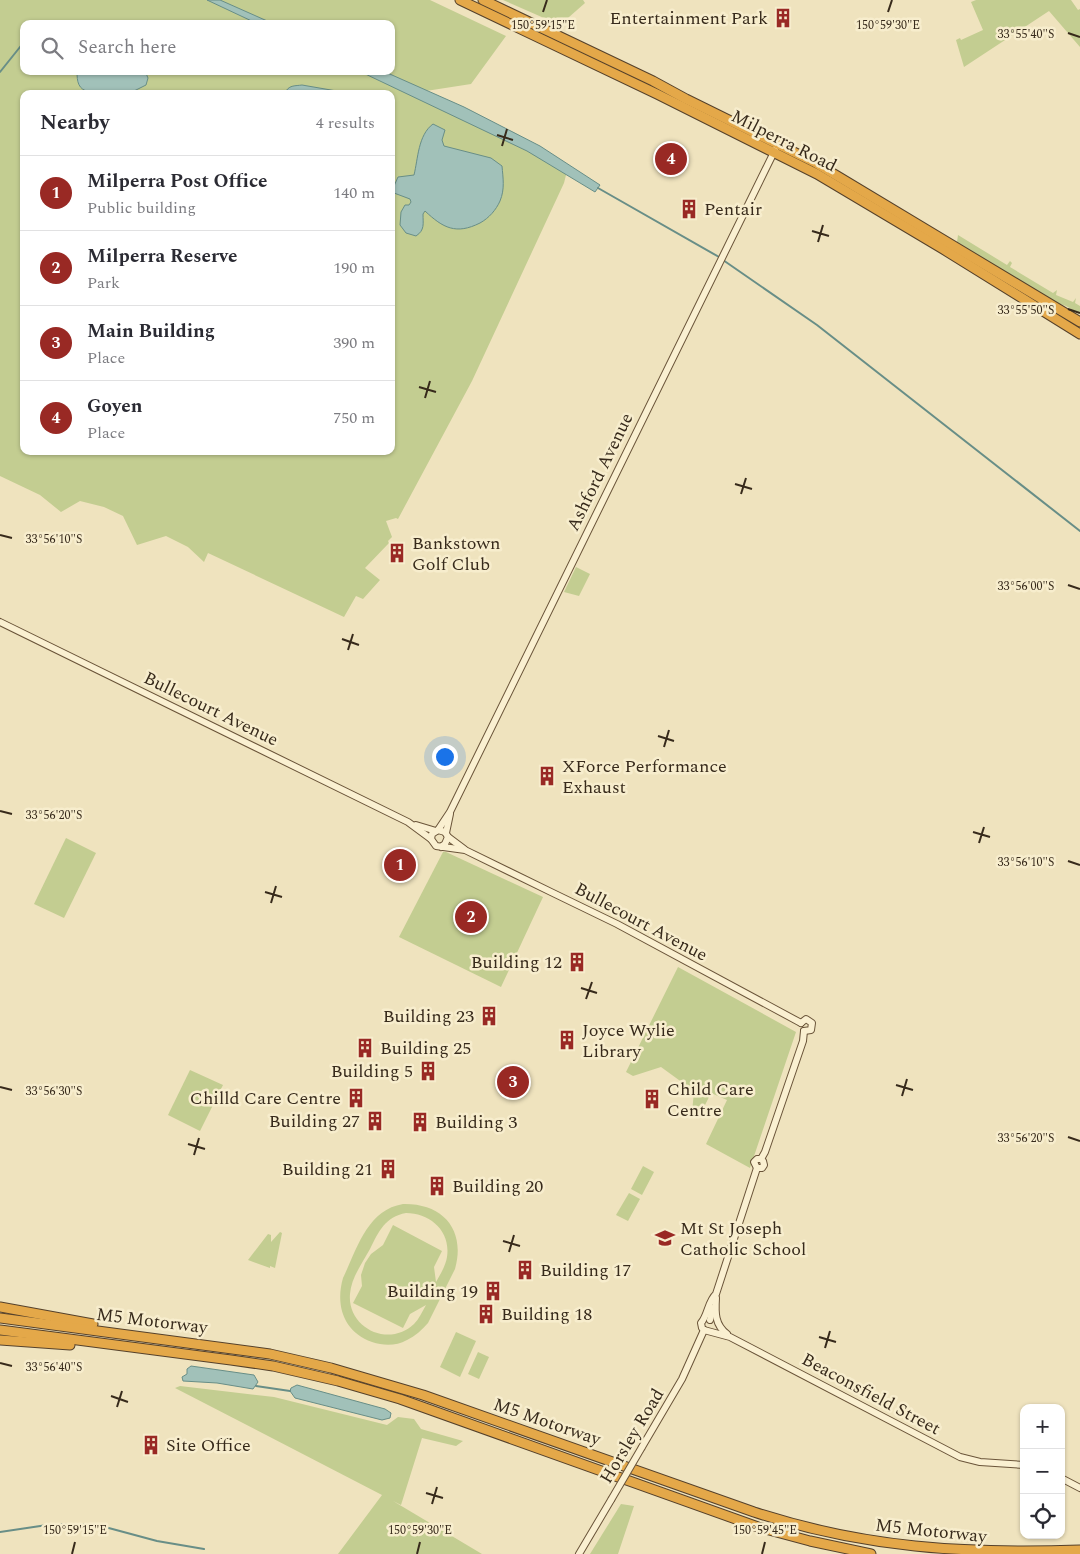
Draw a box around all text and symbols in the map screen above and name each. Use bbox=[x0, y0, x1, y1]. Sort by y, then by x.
place label: Entertainment Park bbox=[610, 5, 768, 32]
building icon: Entertainment Park bbox=[772, 7, 794, 29]
text: 150°59'15"E bbox=[511, 16, 575, 35]
text: 150°59'30"E bbox=[856, 16, 920, 35]
search box bbox=[20, 20, 395, 75]
text: 33°55'40"S bbox=[998, 25, 1054, 44]
text: Search here bbox=[78, 33, 177, 62]
icon: search bbox=[38, 34, 66, 62]
street label: Milperra Road bbox=[726, 103, 842, 179]
text: Nearby bbox=[40, 107, 110, 139]
text: 4 results bbox=[316, 111, 375, 135]
pin: 4 bbox=[655, 140, 687, 178]
text: Milperra Post Office bbox=[87, 167, 267, 196]
text: 1 bbox=[52, 181, 60, 205]
text: 140 m bbox=[333, 181, 375, 205]
text: Public building bbox=[87, 196, 196, 220]
place label: Pentair bbox=[704, 196, 762, 223]
building icon: Pentair bbox=[678, 198, 700, 220]
text: Milperra Reserve bbox=[87, 242, 237, 271]
text: 2 bbox=[52, 256, 60, 280]
text: 190 m bbox=[333, 256, 375, 280]
text: Park bbox=[87, 271, 120, 295]
text: 33°55'50"S bbox=[998, 301, 1054, 320]
text: Main Building bbox=[87, 317, 215, 346]
text: 3 bbox=[52, 331, 60, 355]
text: 390 m bbox=[333, 331, 375, 355]
text: Place bbox=[87, 346, 125, 370]
text: Goyen bbox=[87, 392, 142, 421]
text: 4 bbox=[52, 406, 60, 430]
text: 750 m bbox=[333, 406, 375, 430]
street label: Ashford Avenue bbox=[560, 408, 640, 536]
text: Place bbox=[87, 421, 125, 445]
text: 33°56'10"S bbox=[26, 530, 82, 549]
place label: Bankstown Golf Club bbox=[412, 530, 501, 578]
building icon: Bankstown Golf Club bbox=[386, 542, 408, 564]
text: 33°56'00"S bbox=[998, 577, 1054, 596]
street label: Bullecourt Avenue bbox=[139, 665, 283, 753]
your location bbox=[432, 744, 458, 770]
place label: XForce Performance Exhaust bbox=[562, 753, 727, 801]
building icon: XForce Performance Exhaust bbox=[536, 765, 558, 787]
text: 33°56'20"S bbox=[26, 806, 82, 825]
pin: 1 bbox=[384, 846, 416, 884]
text: 33°56'10"S bbox=[998, 853, 1054, 872]
street label: Bullecourt Avenue bbox=[570, 876, 712, 968]
pin: 2 bbox=[455, 898, 487, 936]
place label: Building 12 bbox=[471, 949, 562, 976]
building icon: Building 12 bbox=[566, 951, 588, 973]
place label: Building 23 bbox=[383, 1003, 474, 1030]
building icon: Building 23 bbox=[478, 1005, 500, 1027]
place label: Joyce Wylie Library bbox=[582, 1017, 675, 1065]
building icon: Joyce Wylie Library bbox=[556, 1029, 578, 1051]
place label: Building 25 bbox=[380, 1035, 471, 1062]
building icon: Building 25 bbox=[354, 1037, 376, 1059]
place label: Building 5 bbox=[331, 1058, 413, 1085]
building icon: Building 5 bbox=[417, 1060, 439, 1082]
pin: 3 bbox=[497, 1063, 529, 1101]
place label: Child Care Centre bbox=[667, 1076, 754, 1124]
text: 33°56'30"S bbox=[26, 1082, 82, 1101]
place label: Chilld Care Centre bbox=[190, 1085, 341, 1112]
building icon: Chilld Care Centre bbox=[345, 1087, 367, 1109]
building icon: Child Care Centre bbox=[641, 1088, 663, 1110]
place label: Building 27 bbox=[269, 1108, 360, 1135]
place label: Building 3 bbox=[435, 1109, 517, 1136]
building icon: Building 27 bbox=[364, 1110, 386, 1132]
building icon: Building 3 bbox=[409, 1111, 431, 1133]
text: 33°56'20"S bbox=[998, 1129, 1054, 1148]
place label: Building 21 bbox=[282, 1156, 373, 1183]
building icon: Building 21 bbox=[377, 1158, 399, 1180]
place label: Building 20 bbox=[452, 1173, 543, 1200]
building icon: Building 20 bbox=[426, 1175, 448, 1197]
place label: Mt St Joseph Catholic School bbox=[680, 1215, 806, 1263]
school or university icon: Mt St Joseph Catholic School bbox=[654, 1227, 676, 1249]
place label: Building 17 bbox=[540, 1257, 631, 1284]
building icon: Building 17 bbox=[514, 1259, 536, 1281]
place label: Building 19 bbox=[387, 1278, 478, 1305]
building icon: Building 19 bbox=[482, 1280, 504, 1302]
street label: M5 Motorway bbox=[95, 1301, 211, 1341]
place label: Building 18 bbox=[501, 1301, 592, 1328]
building icon: Building 18 bbox=[475, 1303, 497, 1325]
street label: Beaconsfield Street bbox=[797, 1346, 945, 1442]
text: 33°56'40"S bbox=[26, 1358, 82, 1377]
street label: Horsley Road bbox=[593, 1383, 671, 1489]
street label: M5 Motorway bbox=[490, 1391, 606, 1453]
map controls bbox=[1020, 1404, 1065, 1539]
button: + bbox=[1020, 1404, 1065, 1449]
place label: Site Office bbox=[166, 1432, 251, 1459]
building icon: Site Office bbox=[140, 1434, 162, 1456]
button: − bbox=[1020, 1449, 1065, 1494]
button: locate bbox=[1020, 1494, 1065, 1539]
street label: M5 Motorway bbox=[874, 1512, 989, 1550]
text: 150°59'15"E bbox=[43, 1521, 107, 1540]
text: 150°59'30"E bbox=[388, 1521, 452, 1540]
text: 150°59'45"E bbox=[733, 1521, 797, 1540]

